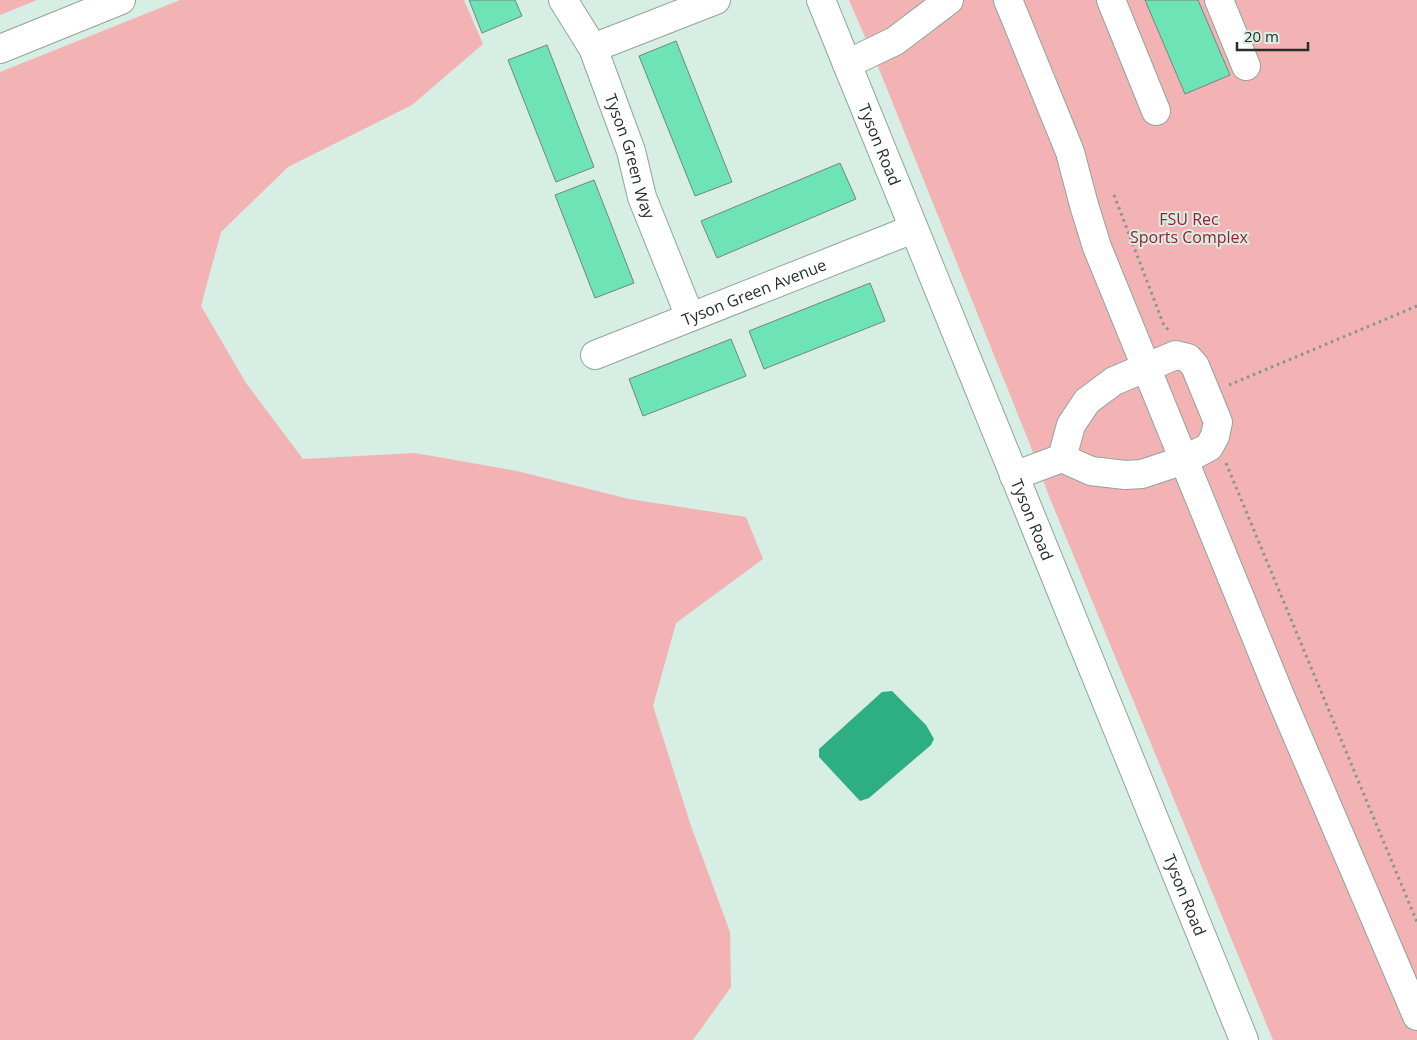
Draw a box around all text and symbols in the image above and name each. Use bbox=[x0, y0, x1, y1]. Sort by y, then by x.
scale bar bbox=[1237, 20, 1308, 52]
text: 20 m bbox=[1244, 26, 1279, 46]
street label: Tyson Green Way bbox=[600, 91, 661, 223]
street label: Tyson Road bbox=[853, 100, 906, 189]
park label: FSU Rec Sports Complex bbox=[1130, 208, 1249, 248]
street label: Tyson Green Avenue bbox=[678, 253, 830, 331]
street label: Tyson Road bbox=[1006, 476, 1059, 564]
street label: Tyson Road bbox=[1159, 851, 1211, 939]

